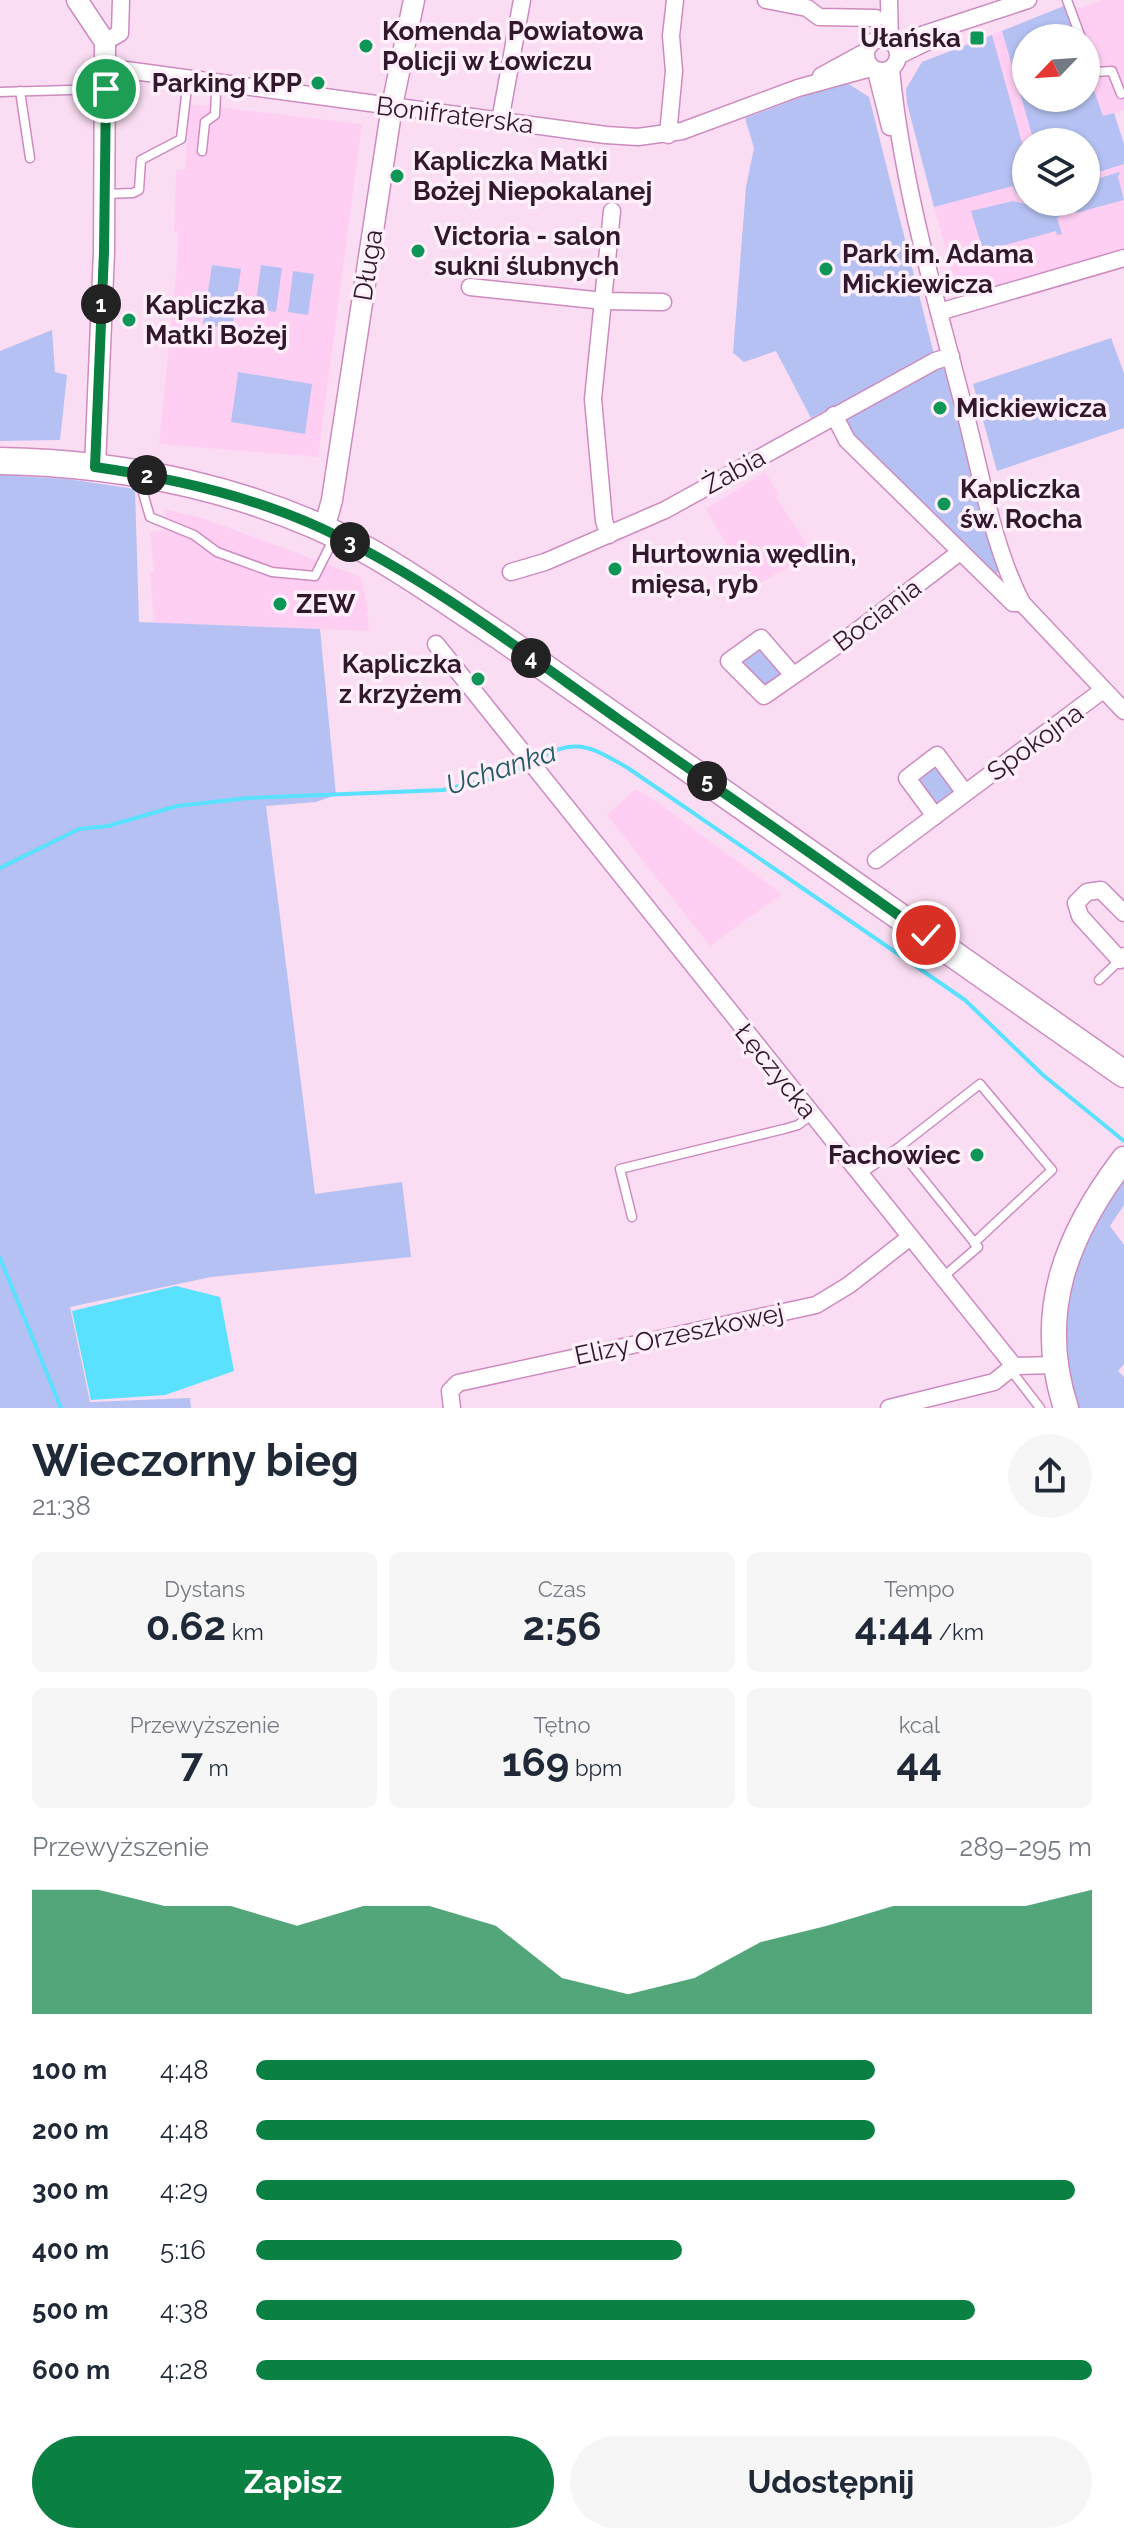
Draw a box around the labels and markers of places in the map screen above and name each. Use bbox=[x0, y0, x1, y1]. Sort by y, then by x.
place label: Komenda Powiatowa Policji w Łowiczu bbox=[382, 16, 644, 76]
place label: Ułańska bbox=[860, 23, 961, 53]
marker: Ułańska bbox=[968, 29, 986, 47]
marker: Komenda Powiatowa Policji w Łowiczu bbox=[357, 37, 375, 55]
pin bbox=[72, 55, 140, 123]
place label: Parking KPP bbox=[152, 68, 302, 98]
marker: Parking KPP bbox=[309, 74, 327, 92]
place label: Kapliczka Matki Bożej Niepokalanej bbox=[413, 146, 652, 206]
marker: Kapliczka Matki Bożej Niepokalanej bbox=[388, 167, 406, 185]
place label: Victoria - salon sukni ślubnych bbox=[434, 221, 621, 281]
place label: Park im. Adama Mickiewicza bbox=[842, 239, 1034, 299]
marker: Victoria - salon sukni ślubnych bbox=[409, 242, 427, 260]
marker: Park im. Adama Mickiewicza bbox=[817, 260, 835, 278]
pin: 1 bbox=[81, 284, 121, 324]
place label: Kapliczka Matki Bożej bbox=[145, 290, 288, 350]
marker: Kapliczka Matki Bożej bbox=[120, 311, 138, 329]
place label: Mickiewicza bbox=[956, 393, 1107, 423]
marker: Mickiewicza bbox=[931, 399, 949, 417]
pin: 2 bbox=[127, 455, 167, 495]
place label: Kapliczka św. Rocha bbox=[960, 474, 1083, 534]
marker: Kapliczka św. Rocha bbox=[935, 495, 953, 513]
pin: 3 bbox=[330, 522, 370, 562]
place label: Hurtownia wędlin, mięsa, ryb bbox=[631, 539, 856, 599]
marker: Hurtownia wędlin, mięsa, ryb bbox=[606, 560, 624, 578]
place label: ZEW bbox=[296, 589, 356, 619]
marker: ZEW bbox=[271, 595, 289, 613]
pin: 4 bbox=[511, 638, 551, 678]
place label: Kapliczka z krzyżem bbox=[339, 649, 462, 709]
marker: Kapliczka z krzyżem bbox=[469, 670, 487, 688]
pin: 5 bbox=[687, 761, 727, 801]
pin bbox=[892, 901, 960, 969]
place label: Fachowiec bbox=[828, 1140, 961, 1170]
marker: Fachowiec bbox=[968, 1146, 986, 1164]

